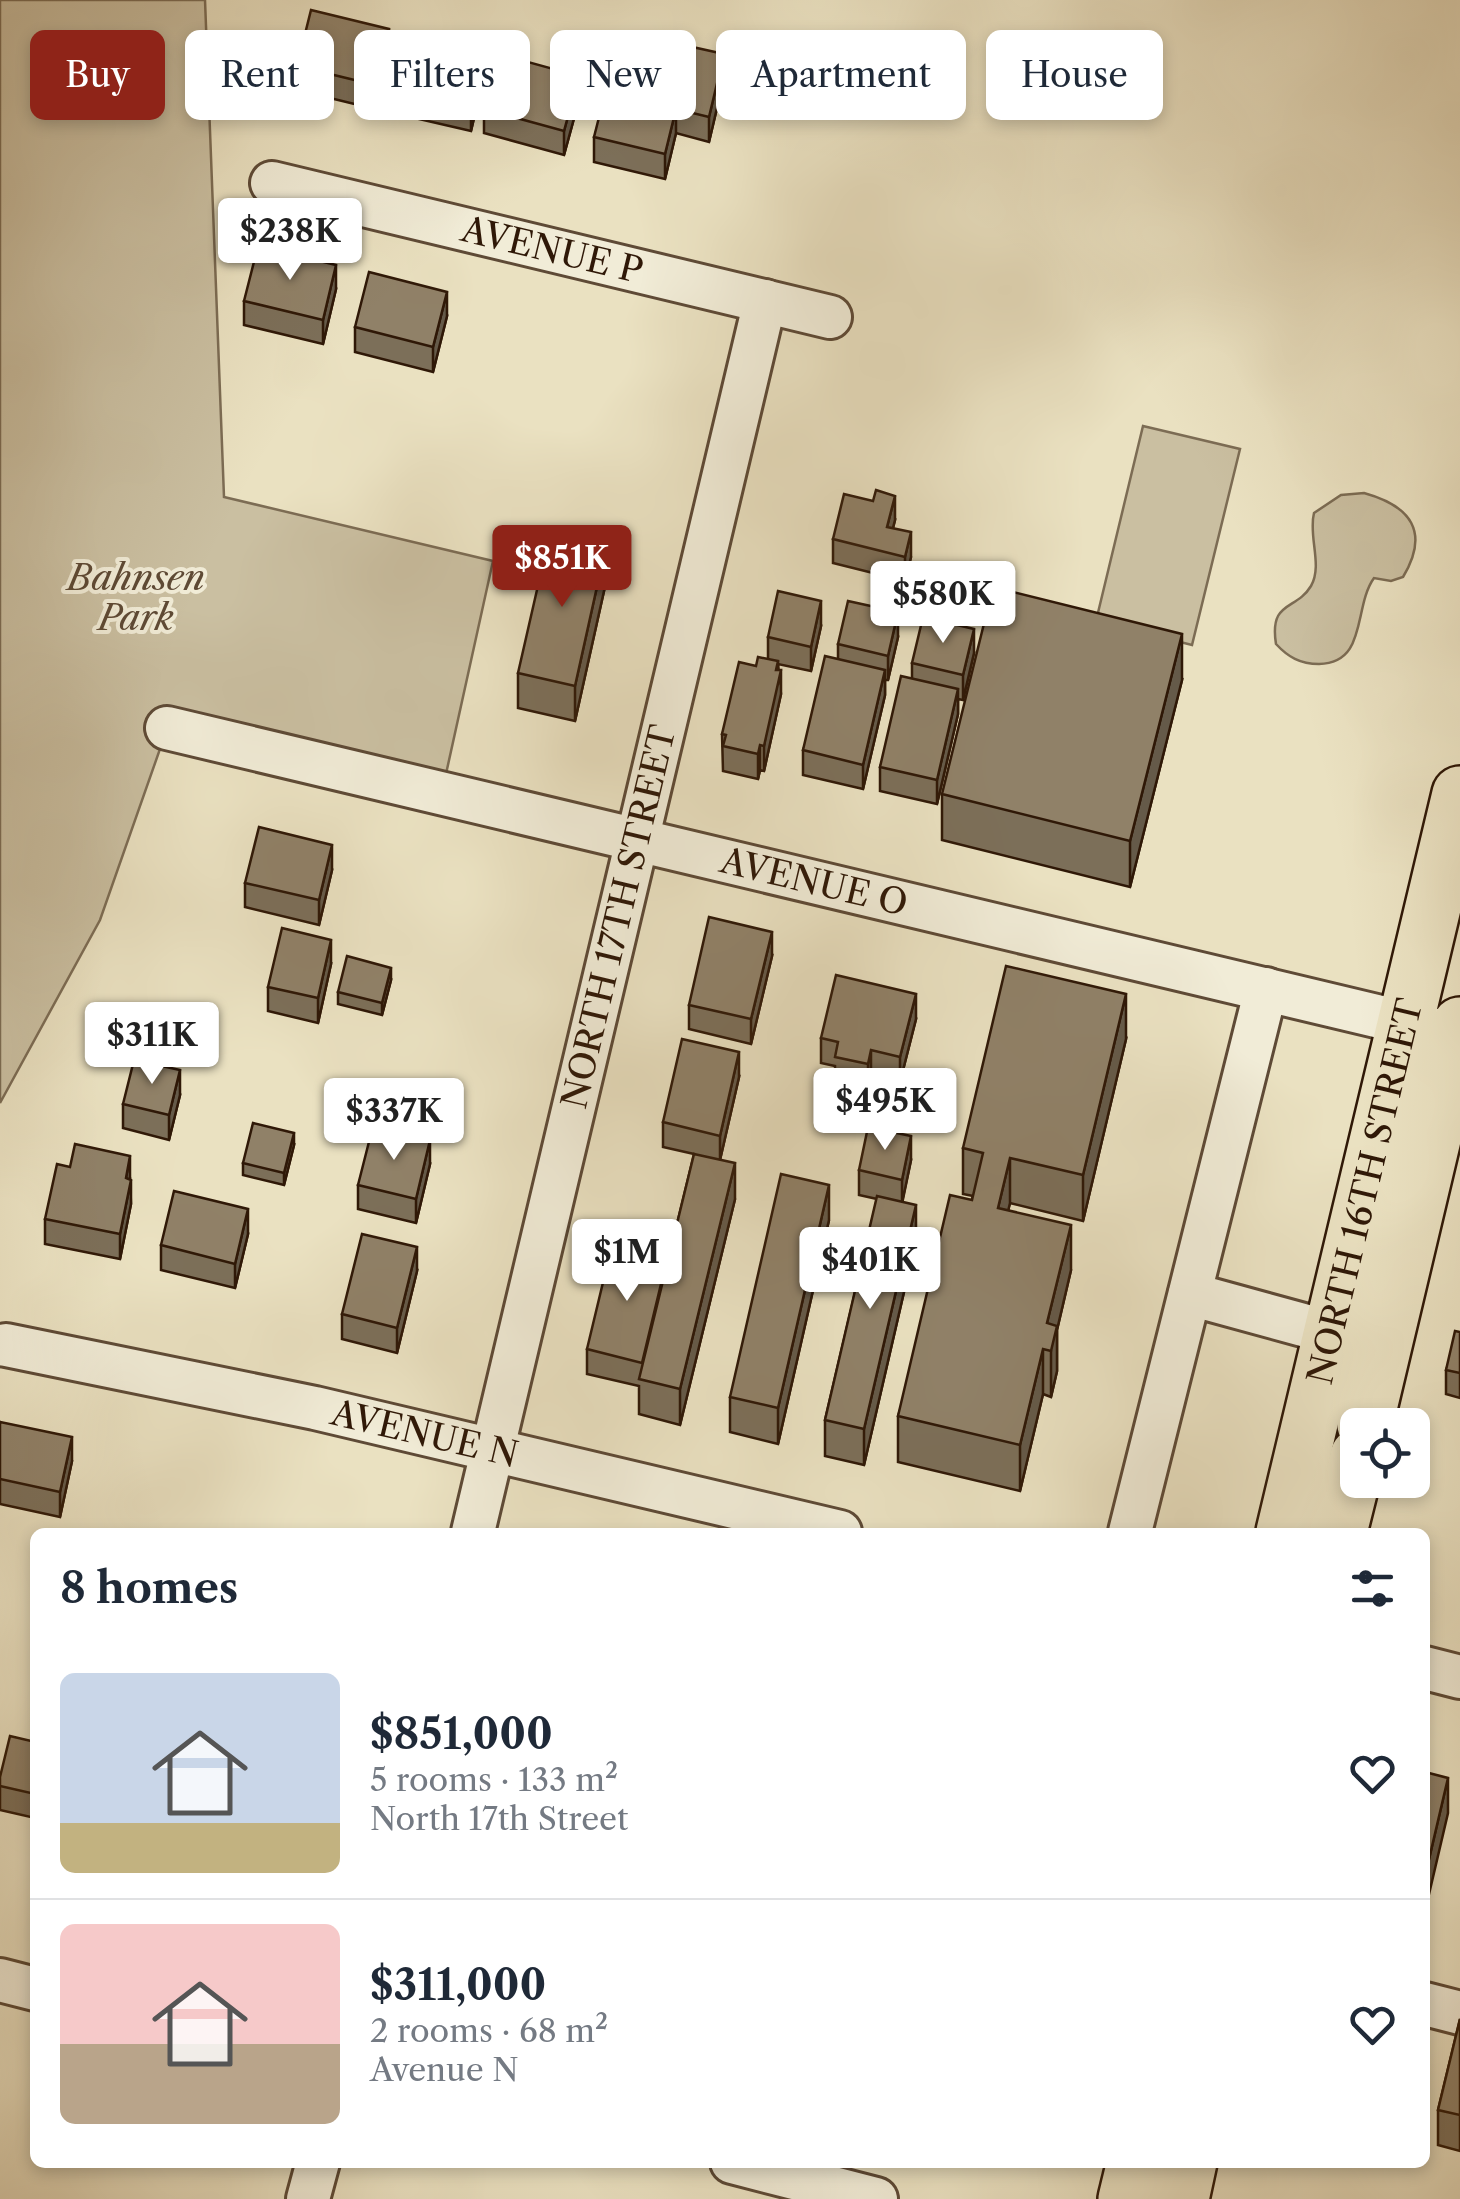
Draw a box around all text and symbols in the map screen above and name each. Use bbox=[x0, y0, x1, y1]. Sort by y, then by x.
chip: Buy bbox=[30, 30, 165, 120]
chip: Rent bbox=[185, 30, 334, 120]
chip: Filters bbox=[354, 30, 530, 120]
chip: New bbox=[550, 30, 696, 120]
chip: Apartment bbox=[716, 30, 966, 120]
chip: House bbox=[986, 30, 1163, 120]
pin: $238K bbox=[220, 198, 360, 283]
street label: AVENUE P bbox=[456, 207, 647, 292]
text: $238K bbox=[240, 211, 340, 250]
pin: $851K bbox=[492, 525, 632, 610]
text: $851K bbox=[514, 538, 610, 577]
park label: Bahnsen Park bbox=[64, 556, 205, 639]
pin: $580K bbox=[873, 561, 1013, 646]
text: $580K bbox=[892, 574, 994, 613]
street label: NORTH 17TH STREET bbox=[552, 721, 685, 1113]
street label: AVENUE O bbox=[715, 838, 912, 925]
street label: NORTH 16TH STREET bbox=[1298, 994, 1431, 1389]
pin: $311K bbox=[82, 1002, 222, 1087]
text: $311K bbox=[107, 1015, 197, 1054]
pin: $495K bbox=[815, 1068, 955, 1153]
pin: $337K bbox=[324, 1078, 464, 1163]
text: $495K bbox=[835, 1081, 935, 1120]
text: $337K bbox=[346, 1091, 442, 1130]
pin: $1M bbox=[579, 1219, 675, 1304]
pin: $401K bbox=[800, 1227, 940, 1312]
text: $1M bbox=[594, 1232, 660, 1271]
text: $401K bbox=[821, 1240, 919, 1279]
street label: AVENUE N bbox=[326, 1390, 523, 1476]
map controls bbox=[1340, 1408, 1430, 1498]
button: locate bbox=[1340, 1408, 1430, 1498]
icon: filters bbox=[1345, 1561, 1400, 1616]
text: 8 homes bbox=[60, 1562, 238, 1614]
text: $851,000 bbox=[370, 1708, 553, 1760]
icon: home bbox=[140, 1713, 260, 1833]
icon: heart bbox=[1345, 1746, 1400, 1801]
text: 5 rooms · 133 m² bbox=[370, 1760, 618, 1799]
text: North 17th Street bbox=[370, 1799, 628, 1838]
text: $311,000 bbox=[370, 1959, 546, 2011]
icon: home bbox=[140, 1964, 260, 2084]
icon: heart bbox=[1345, 1997, 1400, 2052]
text: 2 rooms · 68 m² bbox=[370, 2011, 608, 2050]
text: Avenue N bbox=[370, 2050, 519, 2089]

